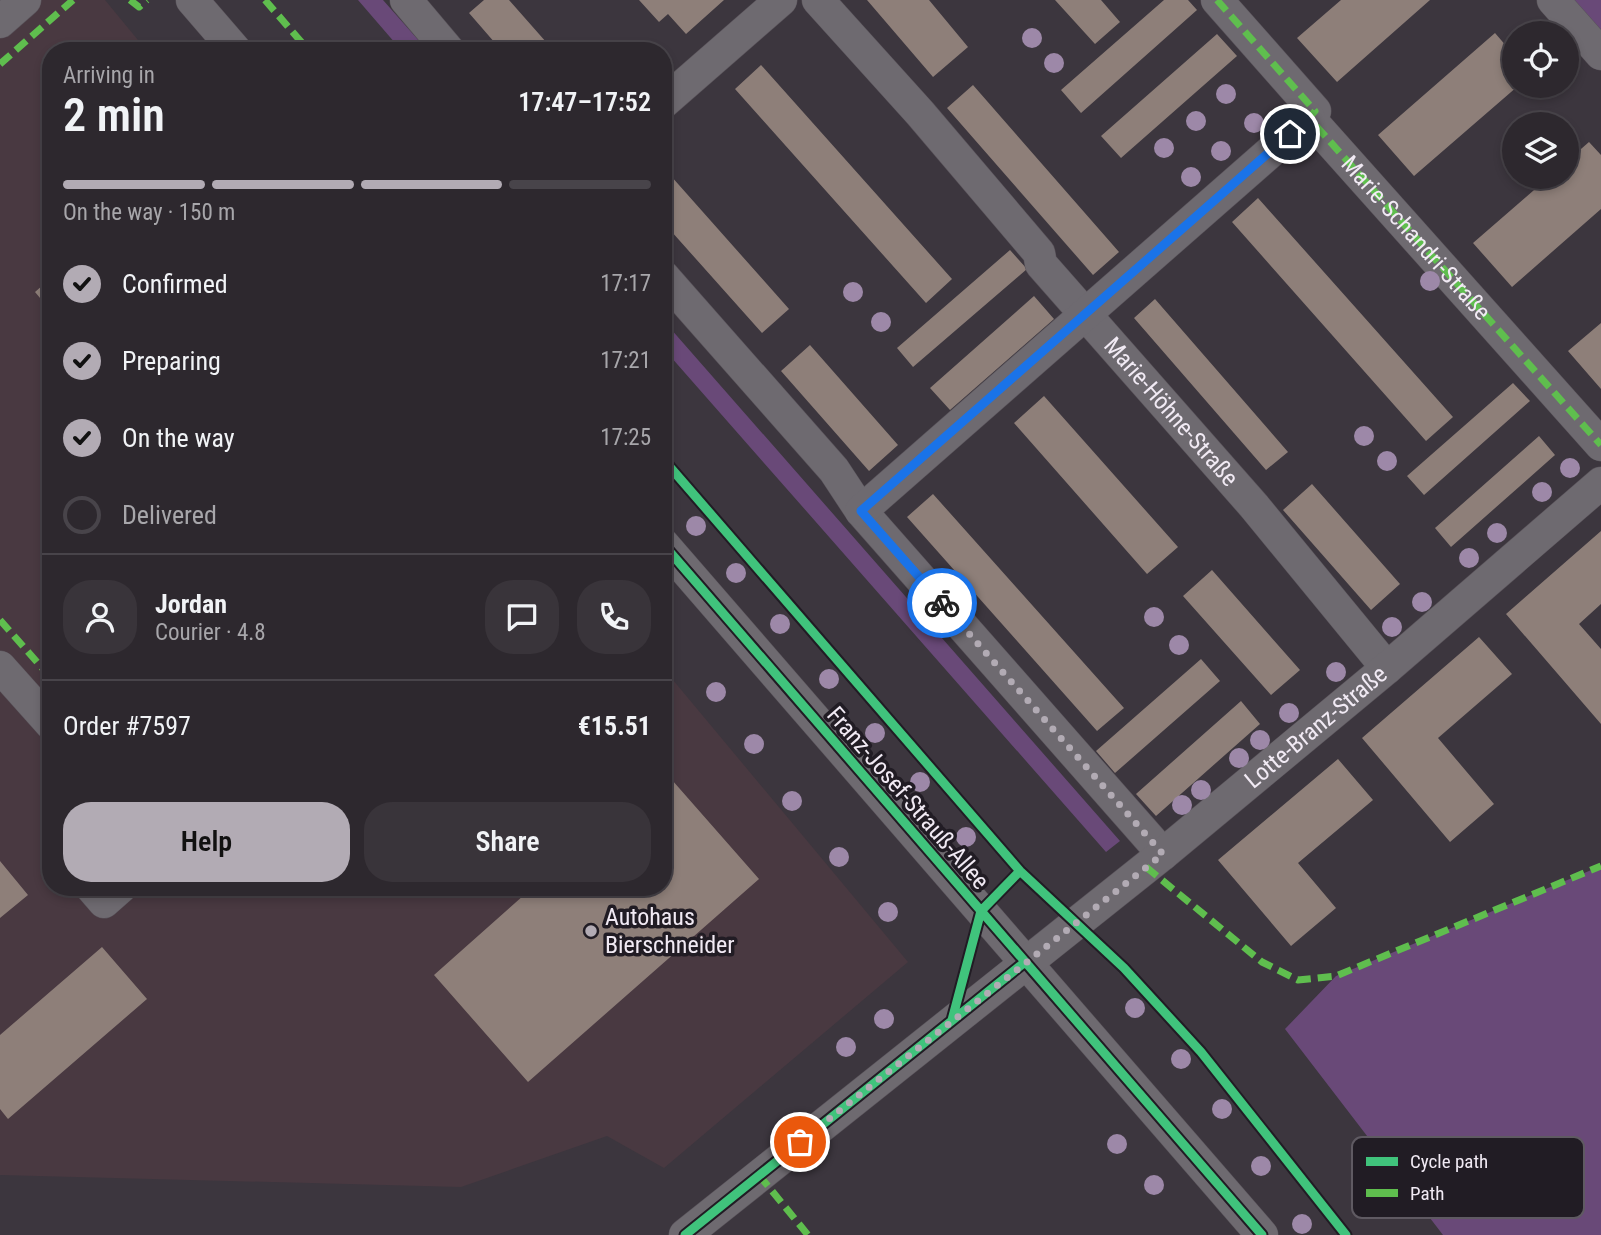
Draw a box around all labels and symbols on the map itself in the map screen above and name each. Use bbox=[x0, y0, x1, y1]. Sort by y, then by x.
pin bbox=[1260, 104, 1320, 164]
street label: Marie-Schandri-Straße bbox=[1336, 150, 1497, 326]
street label: Marie-Höhne-Straße bbox=[1098, 332, 1244, 492]
courier bbox=[907, 568, 977, 638]
street label: Lotte-Branz-Straße bbox=[1239, 660, 1393, 794]
street label: Franz-Josef-Strauß-Allee bbox=[821, 701, 995, 895]
place label: Autohaus Bierschneider bbox=[605, 903, 735, 959]
marker: Autohaus Bierschneider bbox=[583, 923, 599, 939]
pin bbox=[770, 1112, 830, 1172]
legend bbox=[1352, 1137, 1584, 1218]
text: Cycle path bbox=[1410, 1150, 1488, 1173]
text: Path bbox=[1410, 1182, 1444, 1205]

